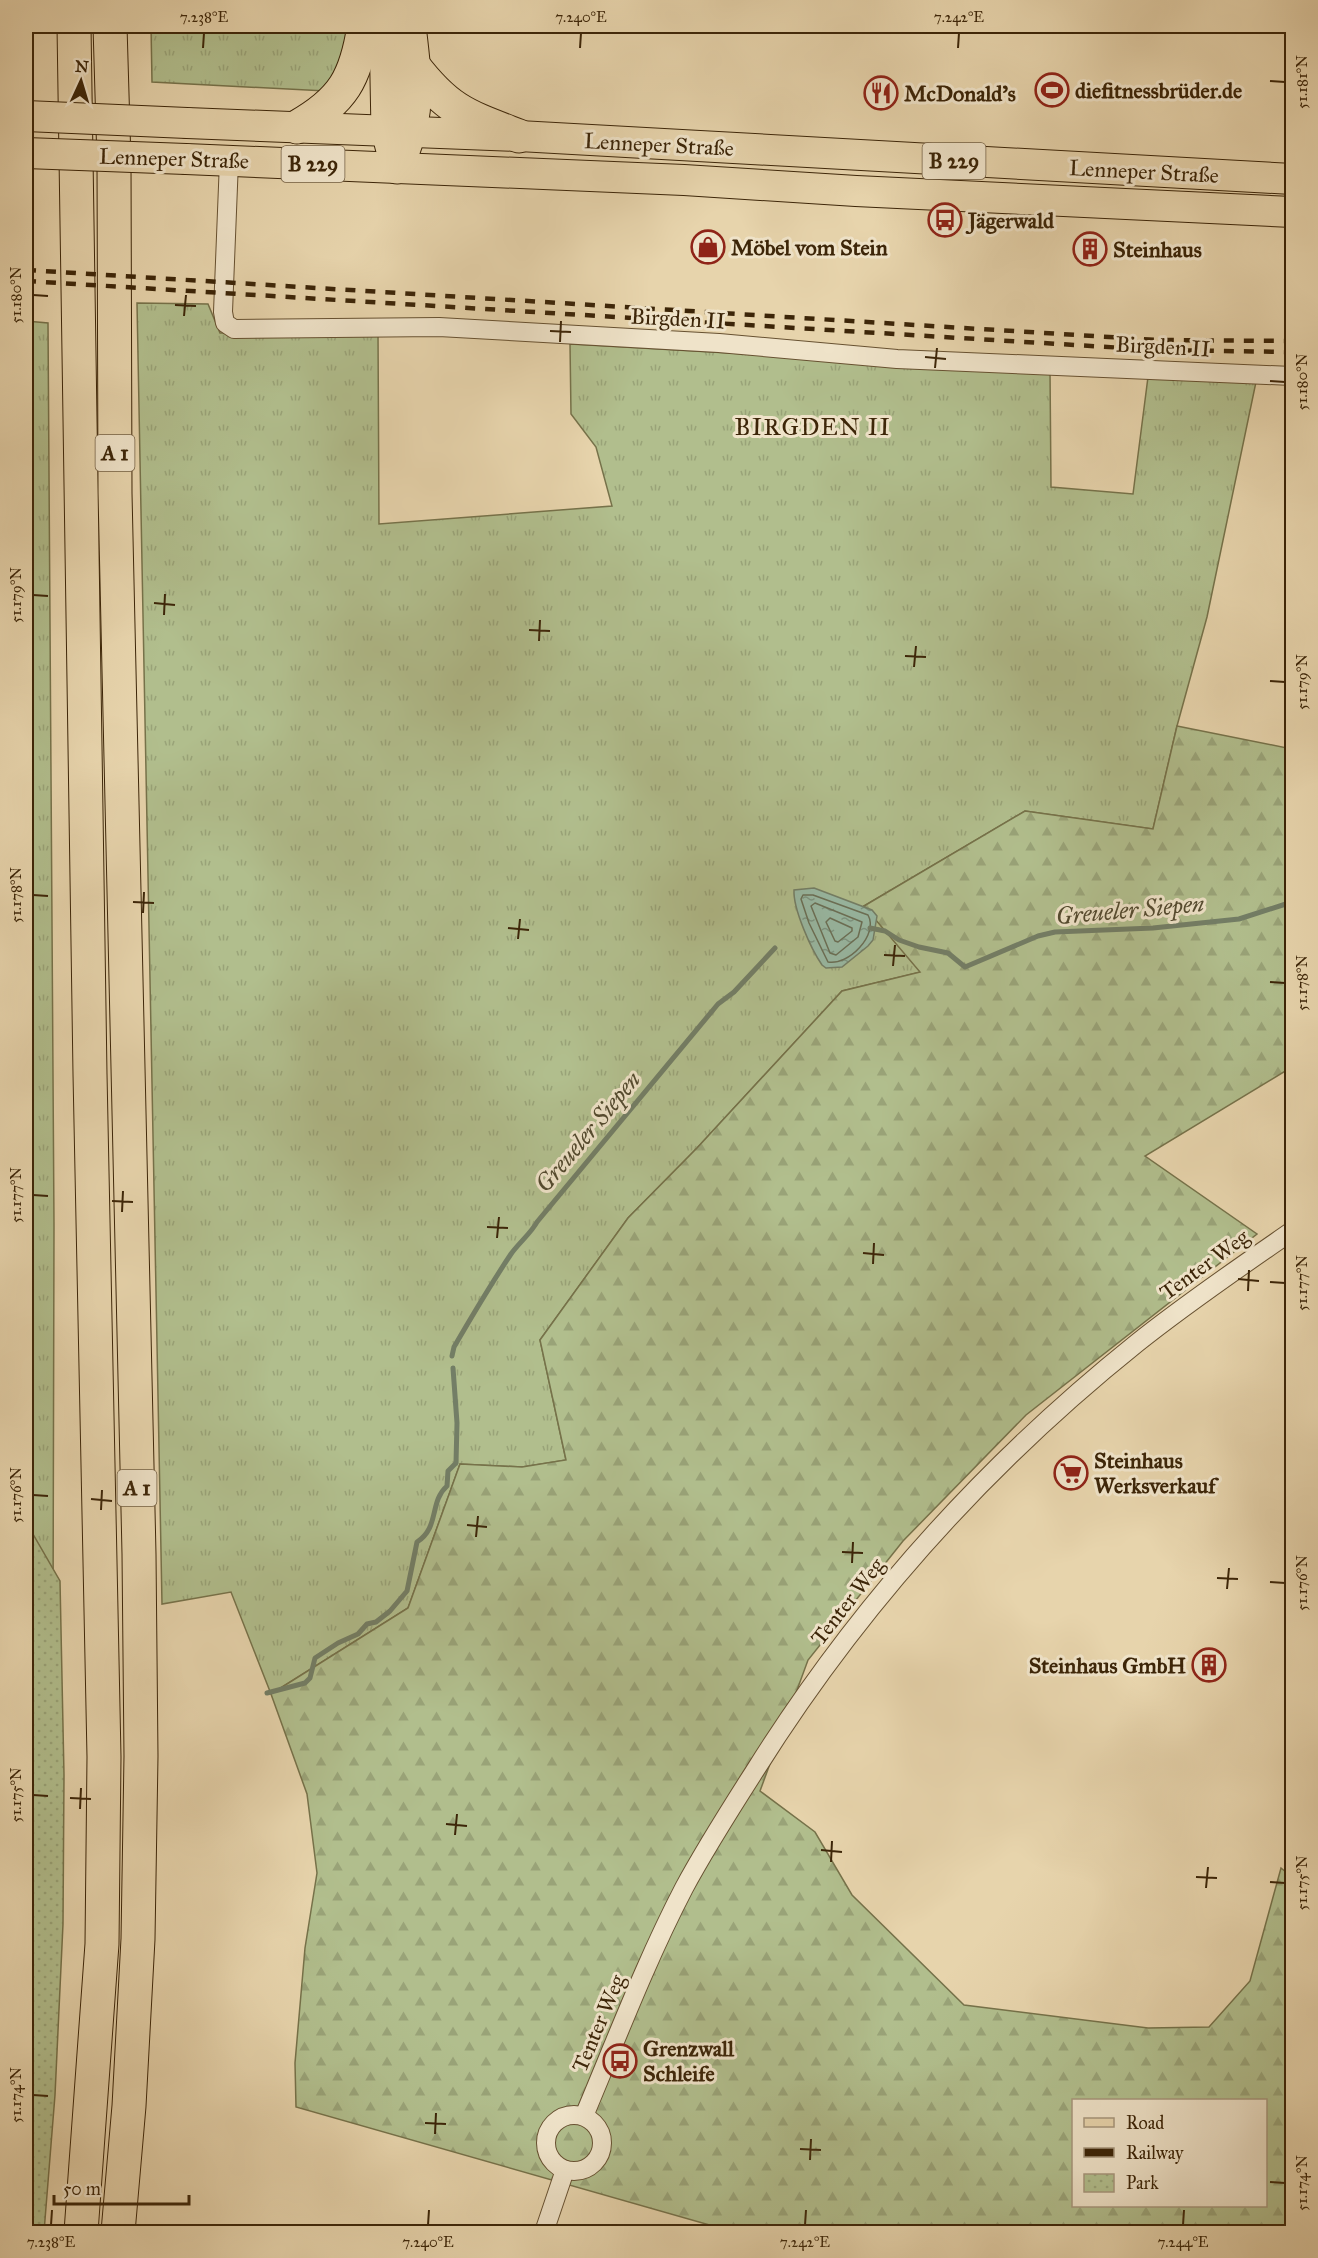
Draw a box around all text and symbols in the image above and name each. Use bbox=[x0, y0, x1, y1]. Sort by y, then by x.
text: 7.238°E bbox=[180, 8, 228, 26]
text: 7.240°E bbox=[555, 8, 607, 26]
text: 7.242°E bbox=[934, 8, 984, 26]
north arrow bbox=[51, 51, 111, 111]
text: 51.181°N bbox=[1293, 55, 1311, 109]
text: N bbox=[75, 57, 90, 77]
sports icon: diefitnessbrüder.de bbox=[1034, 72, 1070, 108]
restaurant icon: McDonald's bbox=[863, 75, 899, 111]
place label: diefitnessbrüder.de bbox=[1075, 77, 1242, 104]
place label: McDonald's bbox=[904, 80, 1016, 107]
street label: Lenneper Straße bbox=[583, 127, 735, 162]
street label: Lenneper Straße bbox=[99, 142, 249, 175]
road number: B 229 bbox=[922, 143, 986, 179]
road number: B 229 bbox=[282, 146, 344, 182]
street label: Lenneper Straße bbox=[1068, 154, 1220, 189]
bus stop icon: Jägerwald bbox=[927, 202, 963, 238]
place label: Jägerwald bbox=[965, 207, 1055, 235]
shop icon: Möbel vom Stein bbox=[690, 229, 726, 265]
building icon: Steinhaus bbox=[1072, 231, 1108, 267]
place label: Möbel vom Stein bbox=[731, 234, 888, 261]
place label: Steinhaus bbox=[1113, 236, 1202, 263]
text: 51.180°N bbox=[7, 266, 25, 323]
street label: Birgden II bbox=[630, 303, 726, 334]
street label: Birgden II bbox=[1115, 331, 1211, 362]
text: 51.180°N bbox=[1293, 353, 1311, 410]
district label: BIRGDEN II bbox=[735, 412, 891, 442]
road number: A 1 bbox=[96, 435, 134, 471]
text: 51.179°N bbox=[7, 567, 25, 623]
text: 51.179°N bbox=[1293, 654, 1311, 710]
text: 51.178°N bbox=[7, 867, 25, 923]
water label: Greueler Siepen bbox=[1055, 889, 1206, 931]
text: 51.178°N bbox=[1293, 955, 1311, 1011]
water label: Greueler Siepen bbox=[529, 1065, 648, 1199]
text: 51.177°N bbox=[7, 1167, 25, 1223]
street label: Tenter Weg bbox=[1154, 1223, 1255, 1306]
text: 51.177°N bbox=[1293, 1255, 1311, 1311]
place label: Steinhaus Werksverkauf bbox=[1094, 1447, 1219, 1499]
supermarket icon: Steinhaus Werksverkauf bbox=[1053, 1455, 1089, 1491]
text: 51.176°N bbox=[7, 1467, 25, 1523]
road number: A 1 bbox=[118, 1470, 156, 1506]
street label: Tenter Weg bbox=[805, 1552, 890, 1650]
text: 51.176°N bbox=[1293, 1555, 1311, 1611]
building icon: Steinhaus GmbH bbox=[1191, 1647, 1227, 1683]
place label: Steinhaus GmbH bbox=[1029, 1652, 1186, 1679]
text: 51.175°N bbox=[7, 1767, 25, 1823]
text: 51.175°N bbox=[1293, 1855, 1311, 1911]
street label: Tenter Weg bbox=[566, 1970, 631, 2076]
place label: Grenzwall Schleife bbox=[643, 2035, 735, 2087]
bus stop icon: Grenzwall Schleife bbox=[602, 2043, 638, 2079]
text: 51.174°N bbox=[7, 2067, 25, 2123]
legend bbox=[1072, 2099, 1267, 2207]
text: Road bbox=[1126, 2112, 1164, 2134]
text: Railway bbox=[1126, 2142, 1184, 2164]
text: 51.174°N bbox=[1293, 2155, 1311, 2211]
scale bar bbox=[54, 2168, 189, 2206]
text: Park bbox=[1126, 2172, 1159, 2194]
text: 50 m bbox=[63, 2178, 101, 2200]
text: 7.238°E bbox=[27, 2233, 75, 2251]
text: 7.240°E bbox=[402, 2233, 454, 2251]
text: 7.242°E bbox=[780, 2233, 830, 2251]
text: 7.244°E bbox=[1157, 2233, 1209, 2251]

